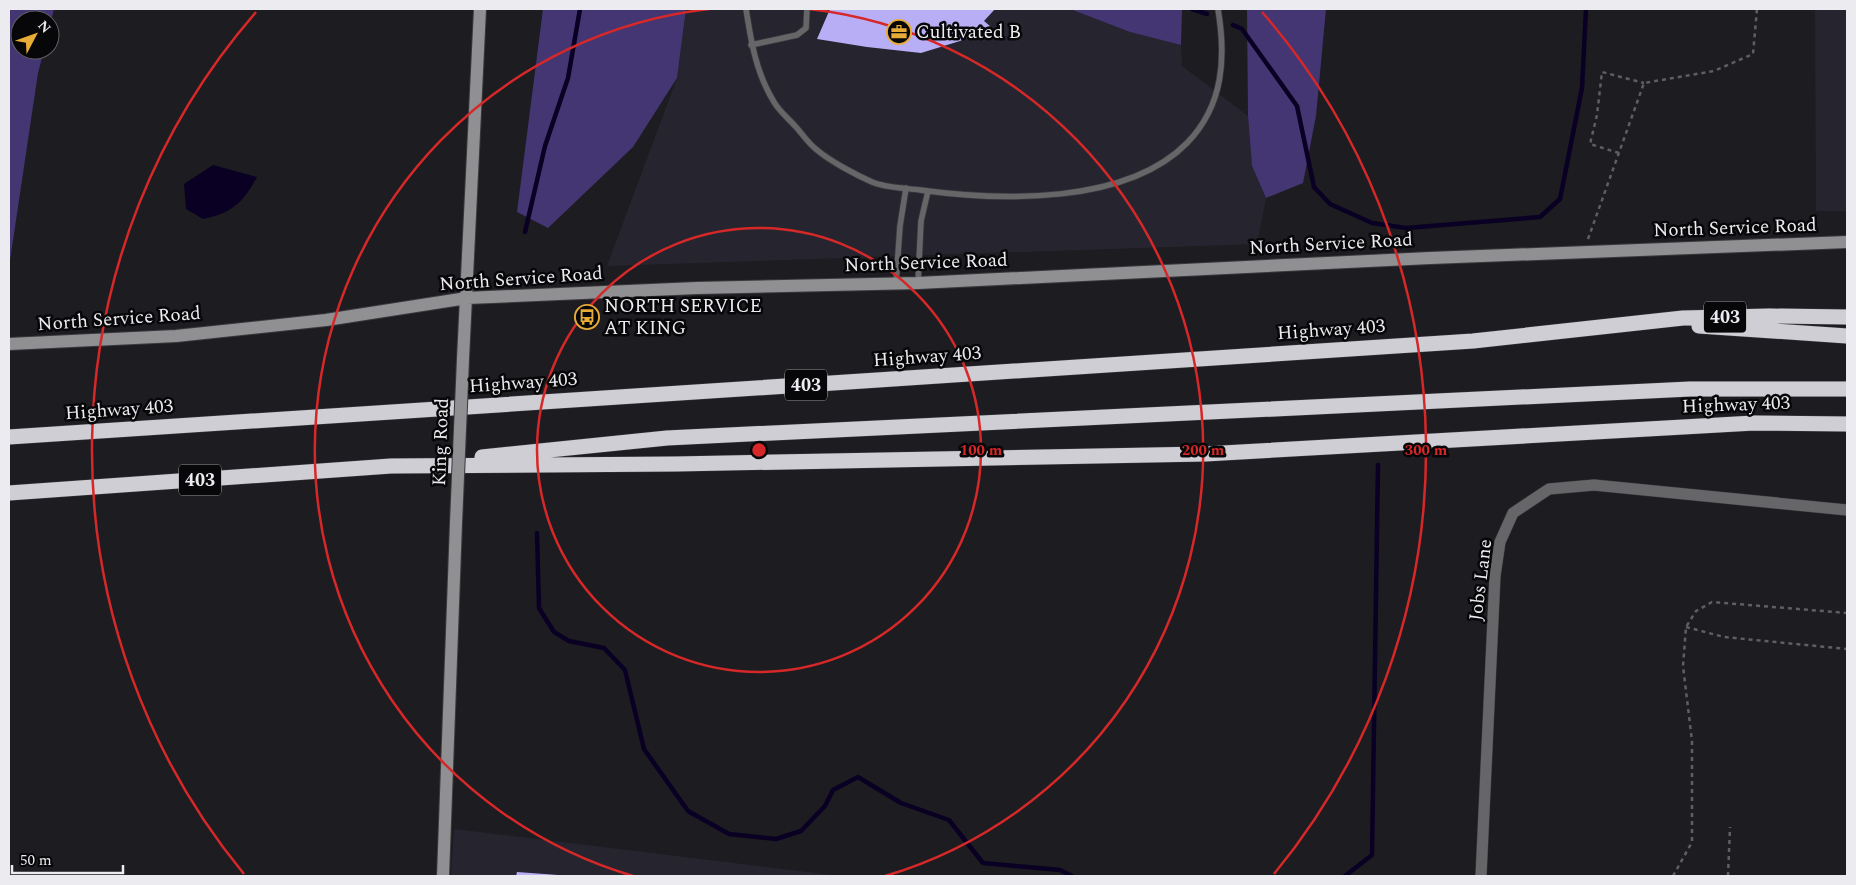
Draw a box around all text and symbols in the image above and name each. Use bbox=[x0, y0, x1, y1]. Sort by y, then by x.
north arrow bbox=[10, 10, 60, 60]
text: N bbox=[33, 16, 56, 38]
place label: Cultivated B bbox=[916, 18, 1021, 47]
office icon: Cultivated B bbox=[886, 19, 912, 45]
street label: North Service Road bbox=[1653, 211, 1817, 245]
street label: North Service Road bbox=[1249, 225, 1413, 263]
street label: North Service Road bbox=[844, 246, 1008, 280]
street label: North Service Road bbox=[438, 259, 604, 299]
place label: NORTH SERVICE AT KING bbox=[604, 292, 762, 343]
street label: North Service Road bbox=[36, 299, 202, 339]
road number: 403 bbox=[1704, 302, 1746, 332]
bus stop icon: NORTH SERVICE AT KING bbox=[574, 304, 600, 330]
street label: Highway 403 bbox=[1276, 312, 1387, 348]
street label: Highway 403 bbox=[872, 339, 983, 375]
street label: Highway 403 bbox=[468, 365, 579, 401]
road number: 403 bbox=[785, 370, 827, 400]
street label: Highway 403 bbox=[1681, 389, 1791, 421]
street label: Highway 403 bbox=[64, 392, 175, 428]
street label: King Road bbox=[425, 397, 457, 487]
text: 100 m bbox=[960, 439, 1003, 462]
text: 200 m bbox=[1182, 439, 1225, 462]
text: 300 m bbox=[1405, 439, 1448, 462]
centre of rings bbox=[750, 441, 768, 459]
road number: 403 bbox=[179, 464, 221, 496]
street label: Jobs Lane bbox=[1462, 537, 1500, 623]
scale bar bbox=[12, 842, 124, 874]
text: 50 m bbox=[20, 849, 52, 872]

